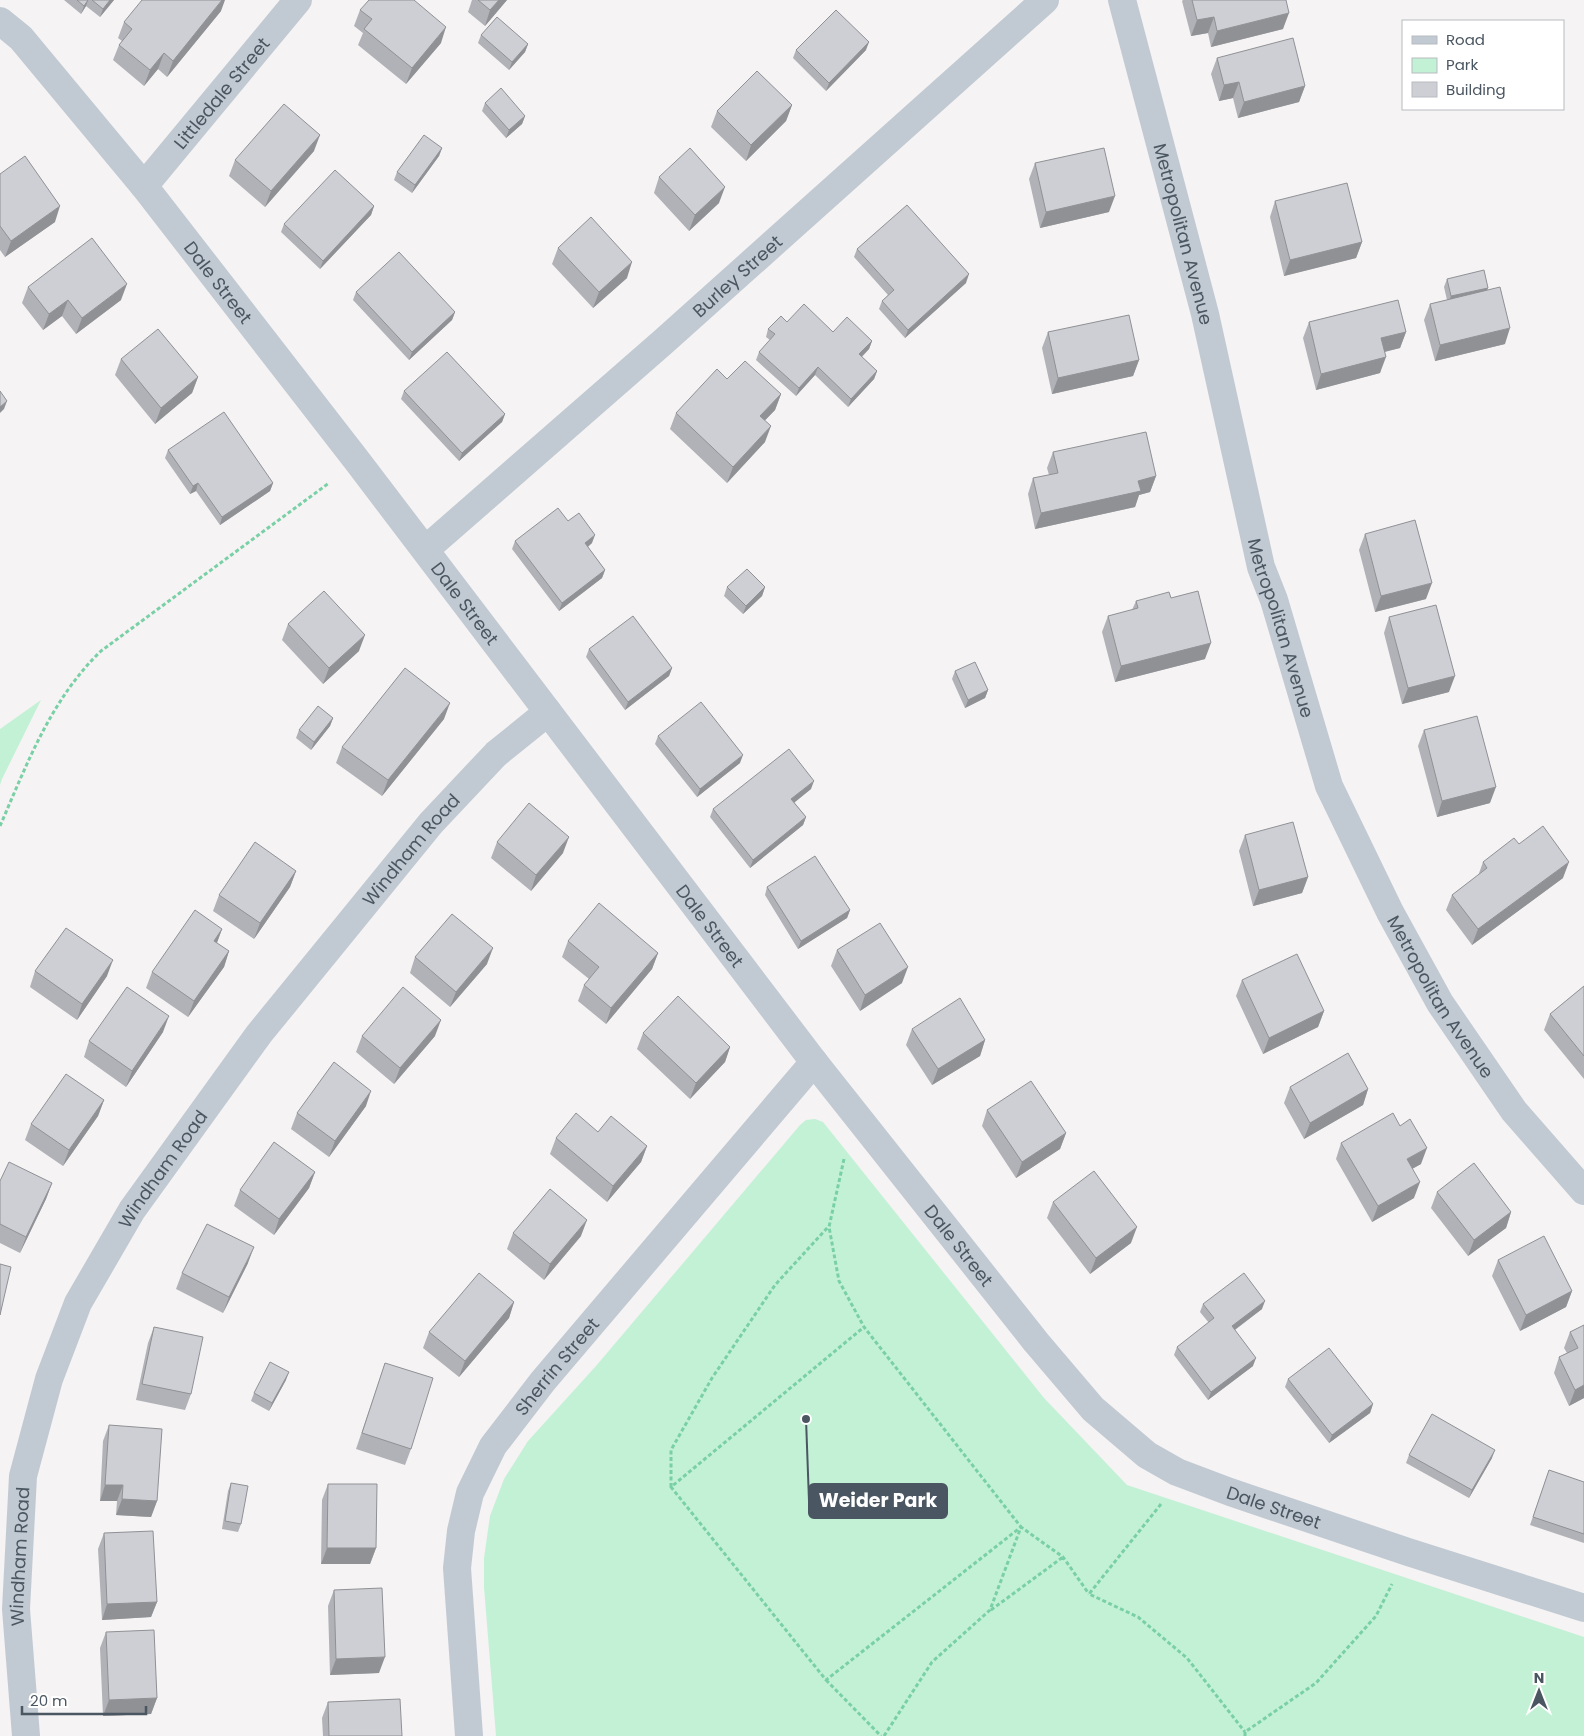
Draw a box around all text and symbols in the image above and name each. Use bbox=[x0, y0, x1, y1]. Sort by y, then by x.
legend bbox=[1402, 20, 1564, 110]
text: Road bbox=[1446, 29, 1485, 50]
street label: Littledale Street bbox=[167, 31, 275, 154]
text: Park bbox=[1446, 54, 1478, 75]
text: Building bbox=[1446, 79, 1506, 100]
street label: Metropolitan Avenue bbox=[1148, 140, 1219, 327]
street label: Burley Street bbox=[687, 229, 787, 323]
street label: Dale Street bbox=[179, 236, 258, 328]
street label: Metropolitan Avenue bbox=[1242, 536, 1321, 721]
street label: Dale Street bbox=[426, 557, 505, 650]
street label: Windham Road bbox=[356, 788, 465, 911]
street label: Dale Street bbox=[671, 879, 750, 972]
street label: Metropolitan Avenue bbox=[1382, 911, 1500, 1083]
street label: Windham Road bbox=[112, 1105, 213, 1232]
street label: Dale Street bbox=[919, 1199, 999, 1291]
street label: Sherrin Street bbox=[509, 1312, 604, 1420]
street label: Dale Street bbox=[1223, 1479, 1324, 1534]
callout: Weider Park bbox=[809, 1484, 947, 1518]
street label: Windham Road bbox=[3, 1486, 35, 1627]
text: Weider Park bbox=[819, 1487, 938, 1514]
north arrow bbox=[1514, 1666, 1564, 1716]
text: N bbox=[1534, 1668, 1544, 1688]
scale bar bbox=[22, 1684, 146, 1716]
text: 20 m bbox=[30, 1690, 68, 1711]

